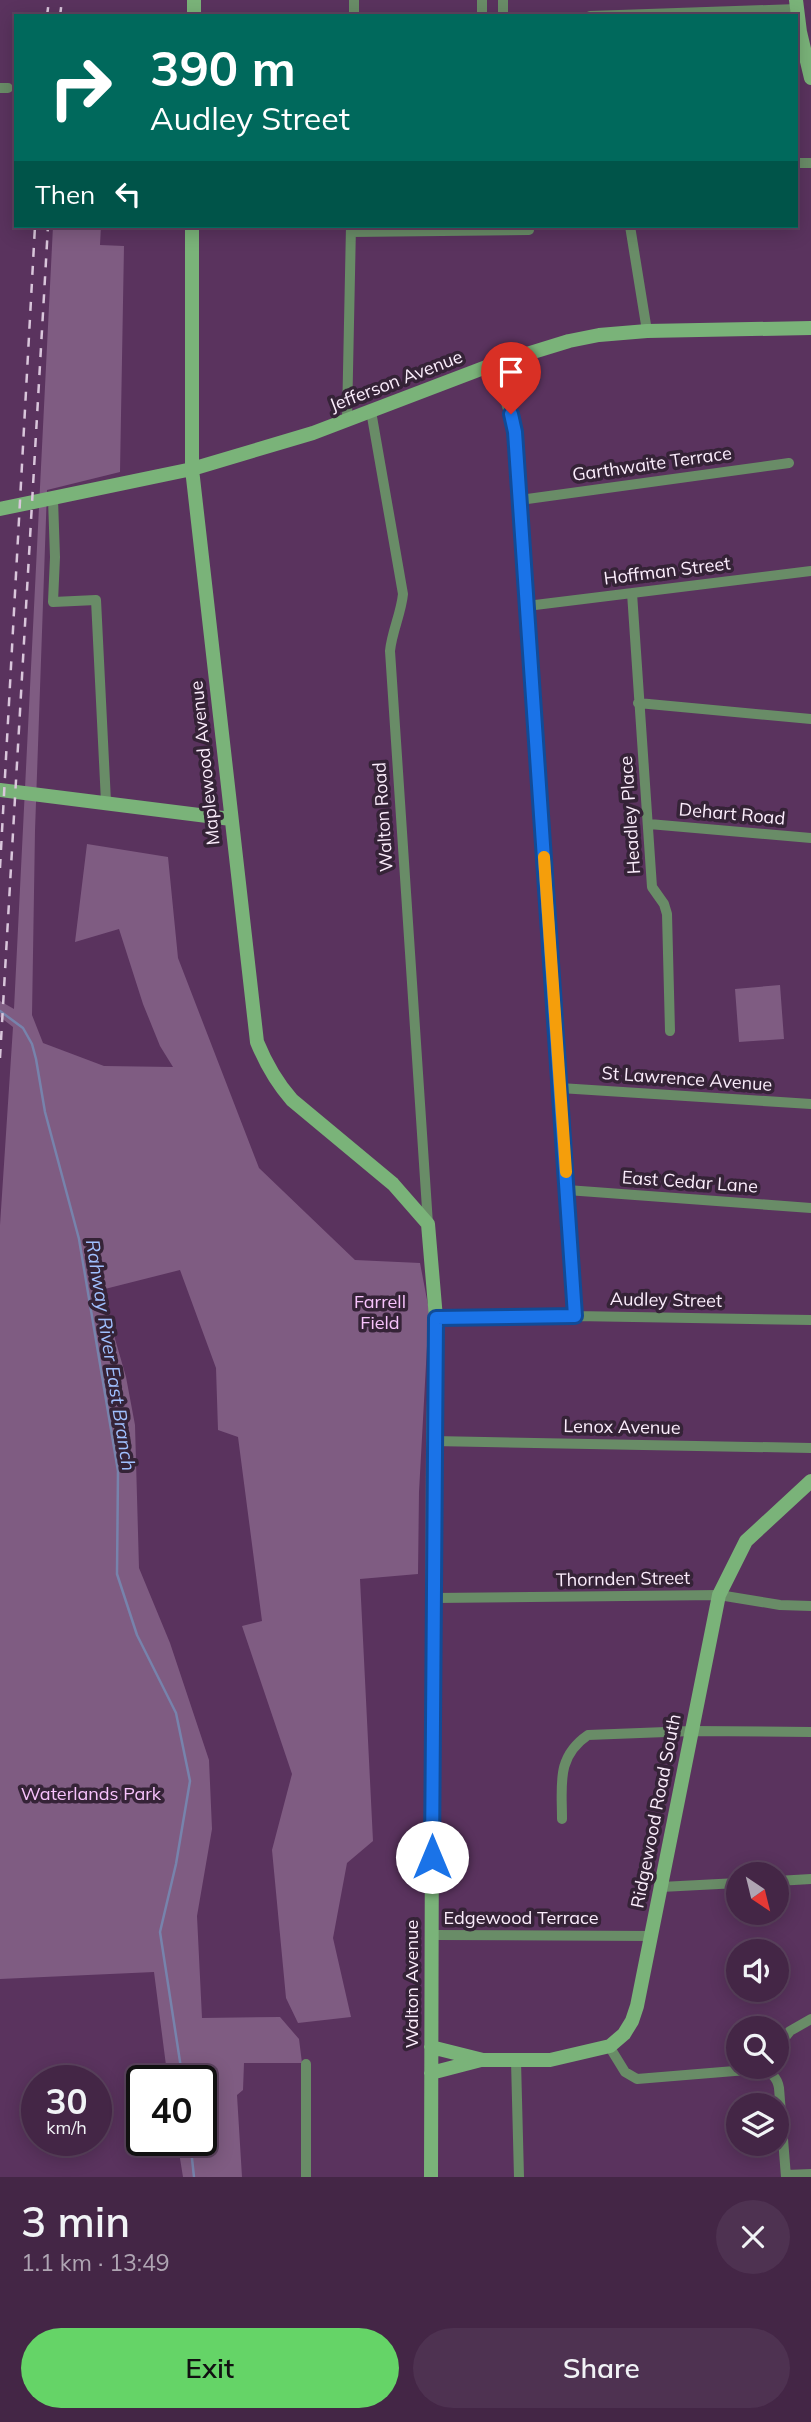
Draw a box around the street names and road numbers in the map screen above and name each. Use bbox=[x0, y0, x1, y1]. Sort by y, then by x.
street label: Jefferson Avenue bbox=[326, 345, 466, 416]
street label: Garthwaite Terrace bbox=[571, 441, 733, 486]
street label: Hoffman Street bbox=[602, 551, 732, 590]
street label: Maplewood Avenue bbox=[184, 680, 225, 846]
street label: Headley Place bbox=[614, 755, 645, 875]
street label: Walton Road bbox=[367, 761, 398, 873]
street label: Dehart Road bbox=[678, 797, 786, 830]
street label: St Lawrence Avenue bbox=[601, 1061, 773, 1096]
street label: East Cedar Lane bbox=[621, 1165, 759, 1198]
street label: Audley Street bbox=[610, 1287, 722, 1312]
street label: Lenox Avenue bbox=[563, 1414, 681, 1439]
street label: Thornden Street bbox=[556, 1566, 690, 1591]
street label: Ridgewood Road South bbox=[625, 1712, 686, 1910]
street label: Edgewood Terrace bbox=[444, 1906, 599, 1929]
street label: Walton Avenue bbox=[400, 1920, 423, 2048]

